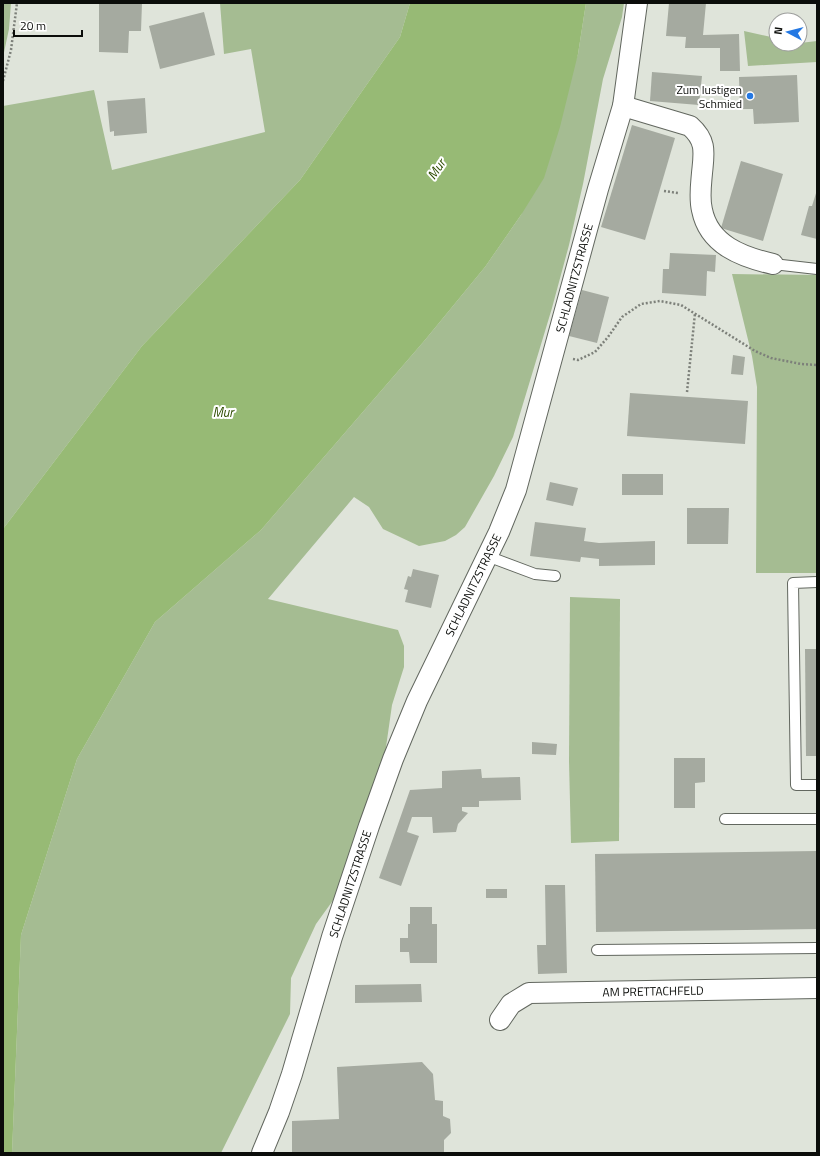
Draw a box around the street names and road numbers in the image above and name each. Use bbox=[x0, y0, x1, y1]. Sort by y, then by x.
street label: SCHLADNITZSTRASSE bbox=[550, 221, 598, 335]
street label: SCHLADNITZSTRASSE bbox=[440, 530, 506, 640]
street label: SCHLADNITZSTRASSE bbox=[324, 827, 377, 940]
street label: AM PRETTACHFELD bbox=[602, 981, 704, 1001]

